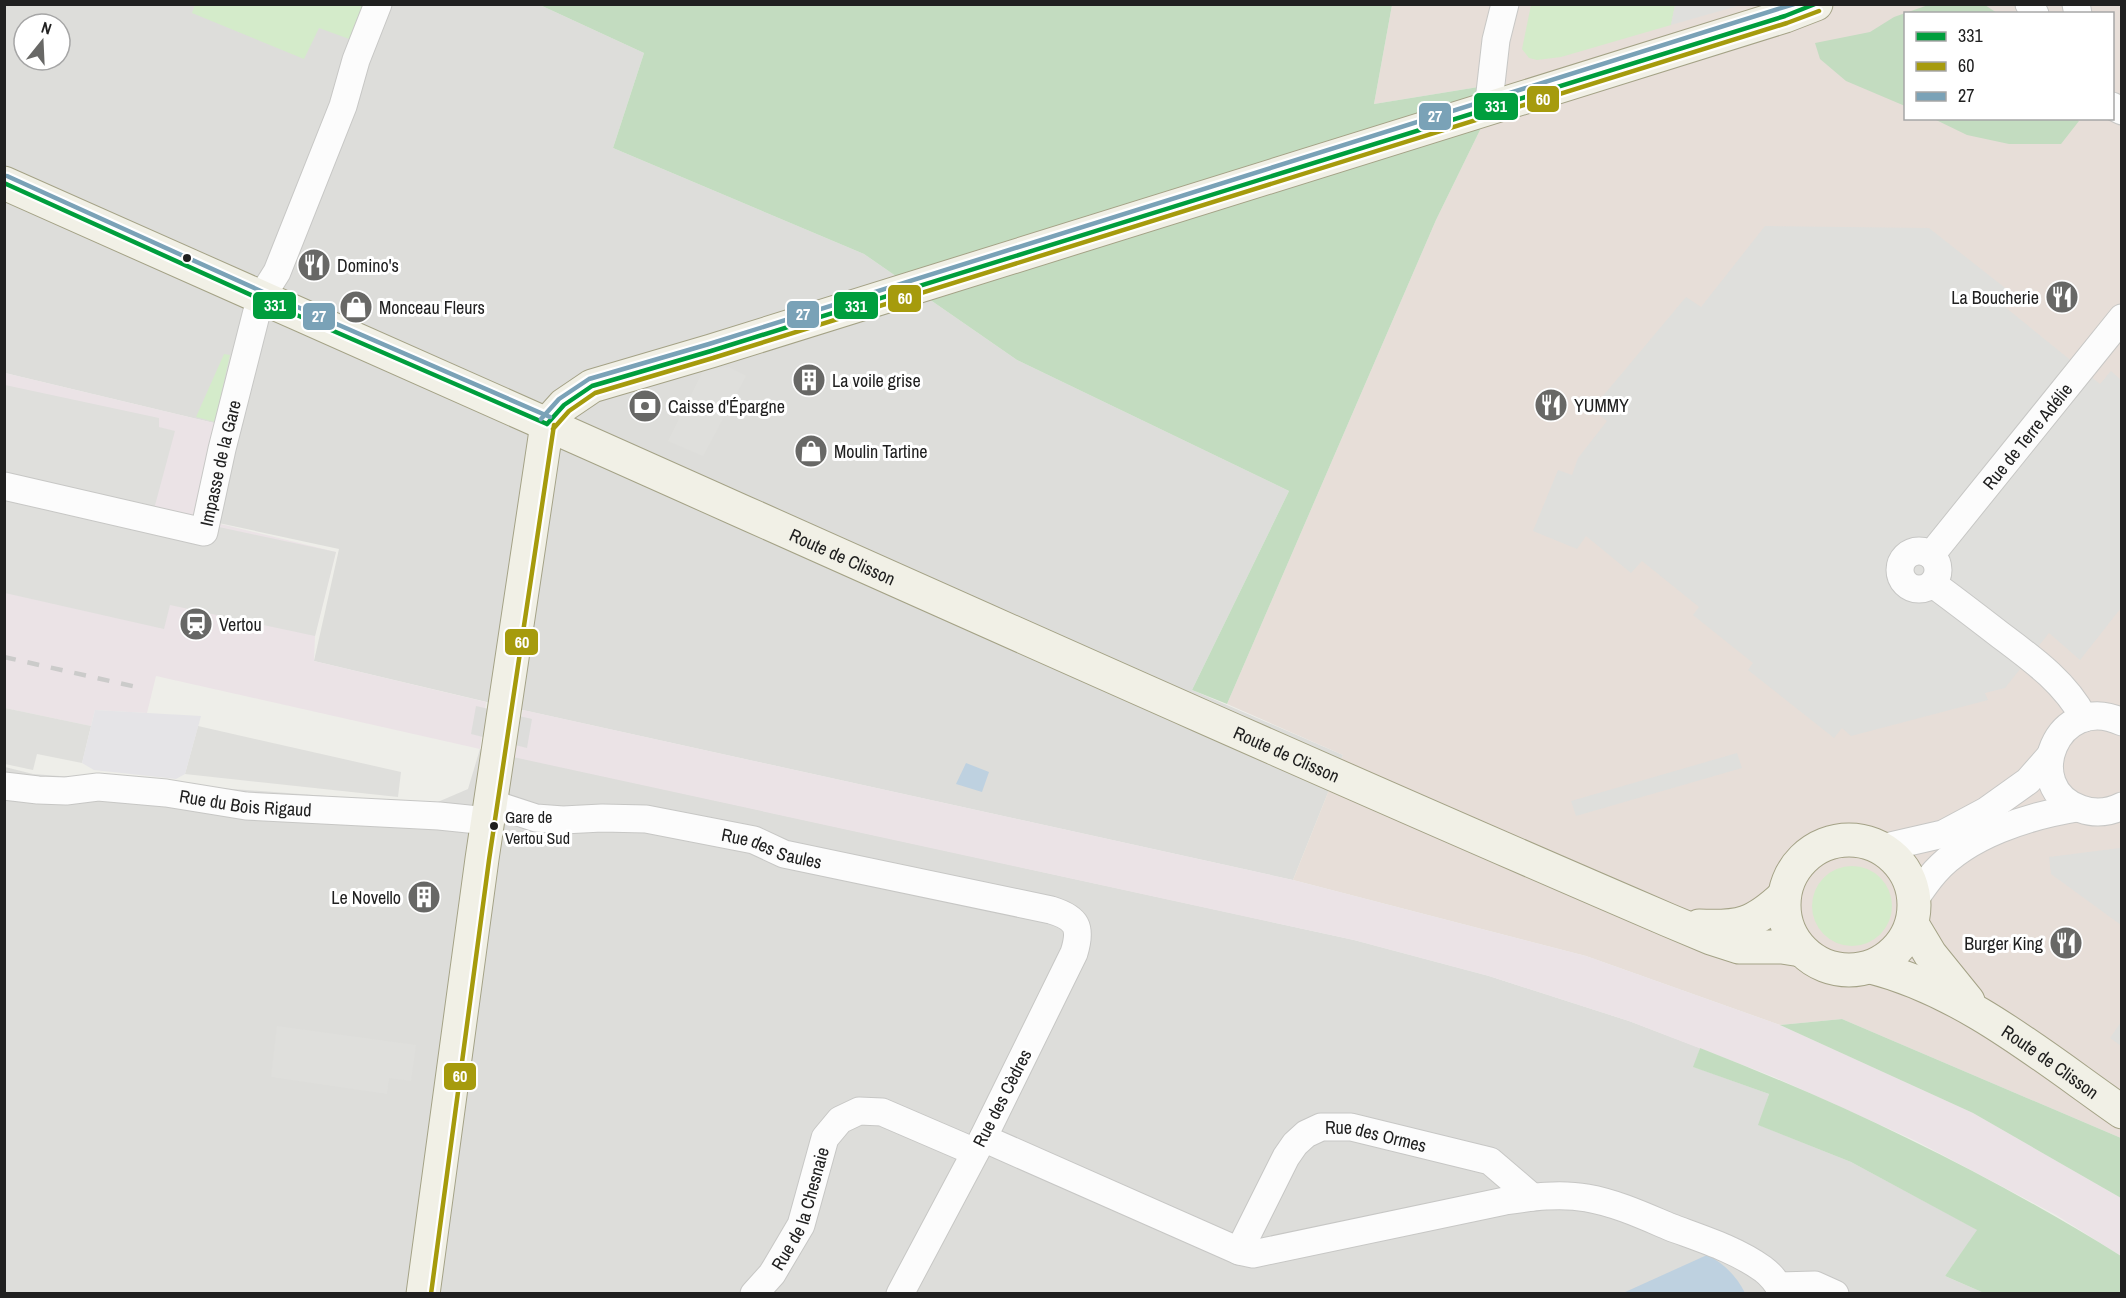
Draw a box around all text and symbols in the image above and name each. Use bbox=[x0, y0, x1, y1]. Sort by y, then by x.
north arrow bbox=[12, 12, 72, 72]
legend bbox=[1904, 12, 2114, 120]
text: N bbox=[39, 16, 55, 40]
text: 331 bbox=[1958, 23, 1983, 48]
text: 60 bbox=[1958, 53, 1974, 78]
text: 27 bbox=[1958, 83, 1974, 108]
line badge: 60 bbox=[1526, 85, 1560, 113]
text: 60 bbox=[1536, 88, 1550, 110]
line badge: 331 bbox=[1473, 92, 1519, 121]
text: 331 bbox=[1485, 95, 1508, 117]
line badge: 27 bbox=[1418, 102, 1452, 131]
text: 27 bbox=[1428, 105, 1442, 127]
restaurant icon: Domino's bbox=[296, 247, 332, 283]
unlabelled marker bbox=[181, 252, 193, 264]
place label: Domino's bbox=[337, 253, 399, 278]
restaurant icon: La Boucherie bbox=[2044, 279, 2080, 315]
line badge: 60 bbox=[887, 284, 922, 313]
place label: La Boucherie bbox=[1951, 285, 2039, 310]
text: 60 bbox=[898, 287, 912, 309]
shop icon: Monceau Fleurs bbox=[338, 289, 374, 325]
line badge: 331 bbox=[252, 291, 297, 320]
line badge: 331 bbox=[833, 291, 879, 320]
text: 331 bbox=[264, 294, 287, 316]
place label: Monceau Fleurs bbox=[379, 295, 485, 320]
text: 331 bbox=[845, 295, 868, 317]
line badge: 27 bbox=[786, 300, 820, 329]
line badge: 27 bbox=[302, 302, 336, 331]
text: 27 bbox=[796, 303, 810, 325]
text: 27 bbox=[312, 305, 326, 327]
building icon: La voile grise bbox=[791, 362, 827, 398]
place label: La voile grise bbox=[832, 368, 921, 393]
street label: Rue de Terre Adélie bbox=[1976, 377, 2078, 494]
restaurant icon: YUMMY bbox=[1533, 387, 1569, 423]
bank icon: Caisse d'Épargne bbox=[627, 388, 663, 424]
place label: YUMMY bbox=[1574, 393, 1629, 418]
place label: Caisse d'Épargne bbox=[668, 394, 785, 419]
street label: Impasse de la Gare bbox=[193, 397, 246, 528]
shop icon: Moulin Tartine bbox=[793, 433, 829, 469]
place label: Moulin Tartine bbox=[834, 439, 928, 464]
street label: Route de Clisson bbox=[786, 522, 899, 591]
station icon: Vertou bbox=[178, 606, 214, 642]
place label: Vertou bbox=[219, 612, 262, 637]
line badge: 60 bbox=[504, 628, 539, 656]
text: 60 bbox=[515, 631, 529, 653]
street label: Route de Clisson bbox=[1230, 719, 1344, 788]
street label: Rue du Bois Rigaud bbox=[178, 783, 312, 822]
place label: Gare de Vertou Sud bbox=[505, 806, 570, 849]
marker: Gare de Vertou Sud bbox=[488, 820, 500, 832]
street label: Rue des Saules bbox=[720, 821, 824, 874]
building icon: Le Novello bbox=[406, 879, 442, 915]
place label: Le Novello bbox=[331, 885, 401, 910]
restaurant icon: Burger King bbox=[2048, 925, 2084, 961]
place label: Burger King bbox=[1964, 931, 2044, 956]
street label: Route de Clisson bbox=[1997, 1019, 2104, 1104]
street label: Rue des Cèdres bbox=[967, 1045, 1037, 1151]
line badge: 60 bbox=[443, 1062, 477, 1091]
text: 60 bbox=[453, 1065, 467, 1087]
street label: Rue des Ormes bbox=[1325, 1115, 1429, 1158]
street label: Rue de la Chesnaie bbox=[765, 1144, 834, 1275]

